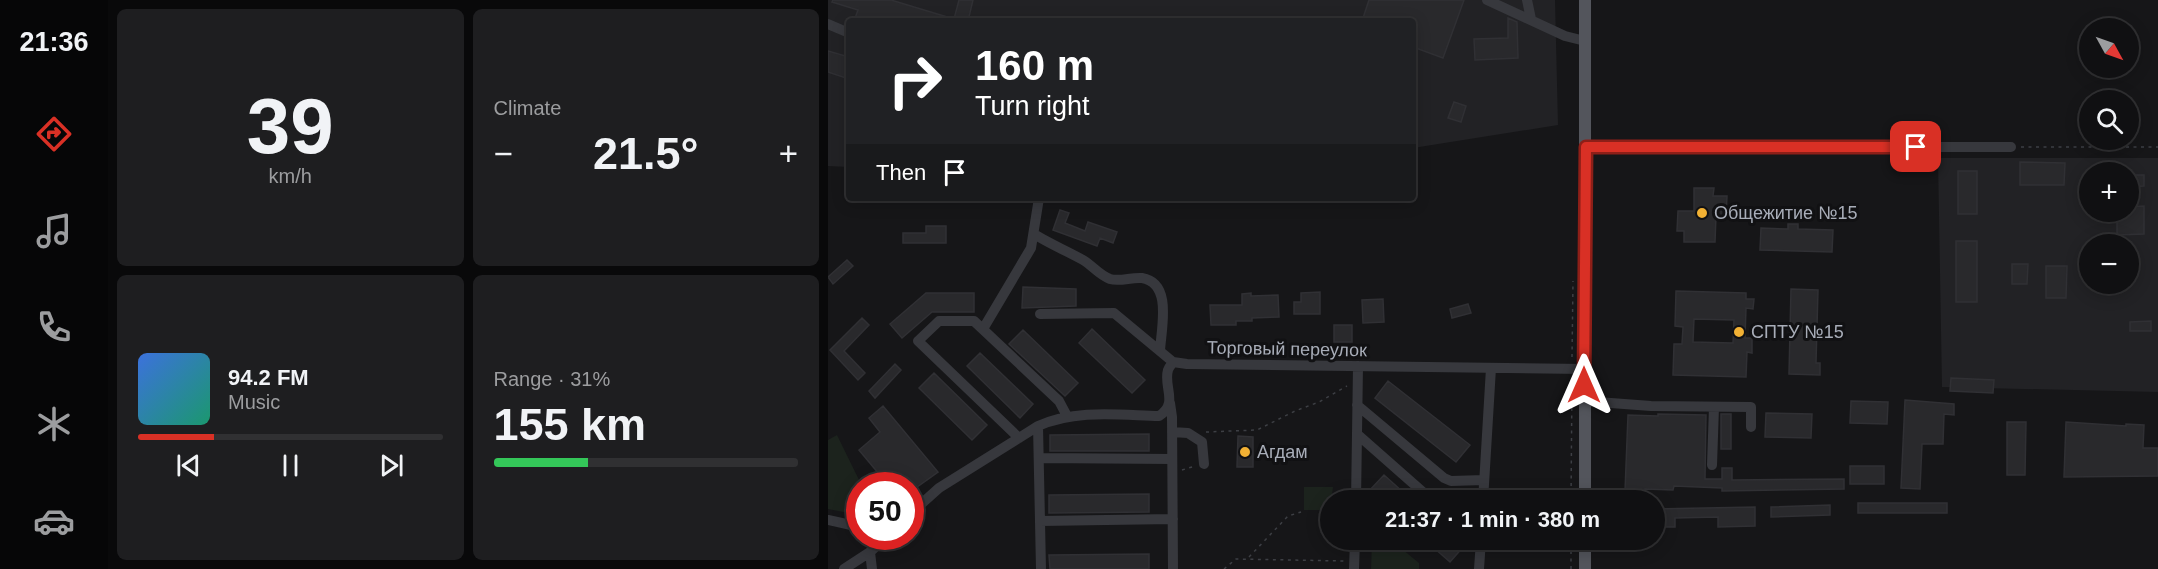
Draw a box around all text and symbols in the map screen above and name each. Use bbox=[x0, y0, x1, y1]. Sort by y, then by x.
north arrow bbox=[2079, 18, 2139, 78]
map controls bbox=[2079, 18, 2139, 294]
text: 21:36 bbox=[19, 27, 89, 57]
icon: right bbox=[876, 42, 954, 120]
text: 160 m bbox=[975, 42, 1094, 89]
text: 39 bbox=[247, 82, 334, 170]
button: search bbox=[2079, 90, 2139, 150]
text: Turn right bbox=[975, 91, 1090, 121]
text: Climate bbox=[494, 97, 561, 119]
icon: directions bbox=[33, 113, 75, 155]
pin bbox=[1890, 121, 1941, 172]
text: 21.5° bbox=[593, 128, 699, 179]
icon: arrive bbox=[1899, 130, 1932, 163]
text: − bbox=[494, 135, 513, 172]
text: + bbox=[779, 135, 798, 172]
icon: arrive bbox=[938, 156, 971, 189]
text: Then bbox=[876, 160, 926, 185]
button: + bbox=[2079, 162, 2139, 222]
text: km/h bbox=[269, 165, 312, 187]
place label: Общежитие №15 bbox=[1714, 203, 1857, 223]
marker: Общежитие №15 bbox=[1695, 206, 1709, 220]
icon: music bbox=[33, 210, 75, 252]
button: − bbox=[2079, 234, 2139, 294]
icon: phone bbox=[33, 306, 75, 348]
place label: СПТУ №15 bbox=[1751, 322, 1844, 342]
marker: СПТУ №15 bbox=[1732, 325, 1746, 339]
street label: Торговый переулок bbox=[1207, 338, 1367, 360]
position arrow bbox=[1552, 353, 1616, 417]
text: 94.2 FM bbox=[228, 365, 309, 390]
text: Range · 31% bbox=[494, 368, 610, 390]
text: Music bbox=[228, 391, 280, 413]
text: 155 km bbox=[494, 399, 646, 450]
icon: climate bbox=[33, 403, 75, 445]
place label: Агдам bbox=[1257, 442, 1308, 462]
marker: Агдам bbox=[1238, 445, 1252, 459]
icon: previous bbox=[172, 449, 205, 482]
icon: pause bbox=[274, 449, 307, 482]
icon: next bbox=[375, 449, 408, 482]
speed limit sign: 50 bbox=[846, 472, 924, 550]
icon: car bbox=[33, 500, 75, 542]
text: 21:37 · 1 min · 380 m bbox=[1385, 507, 1600, 532]

